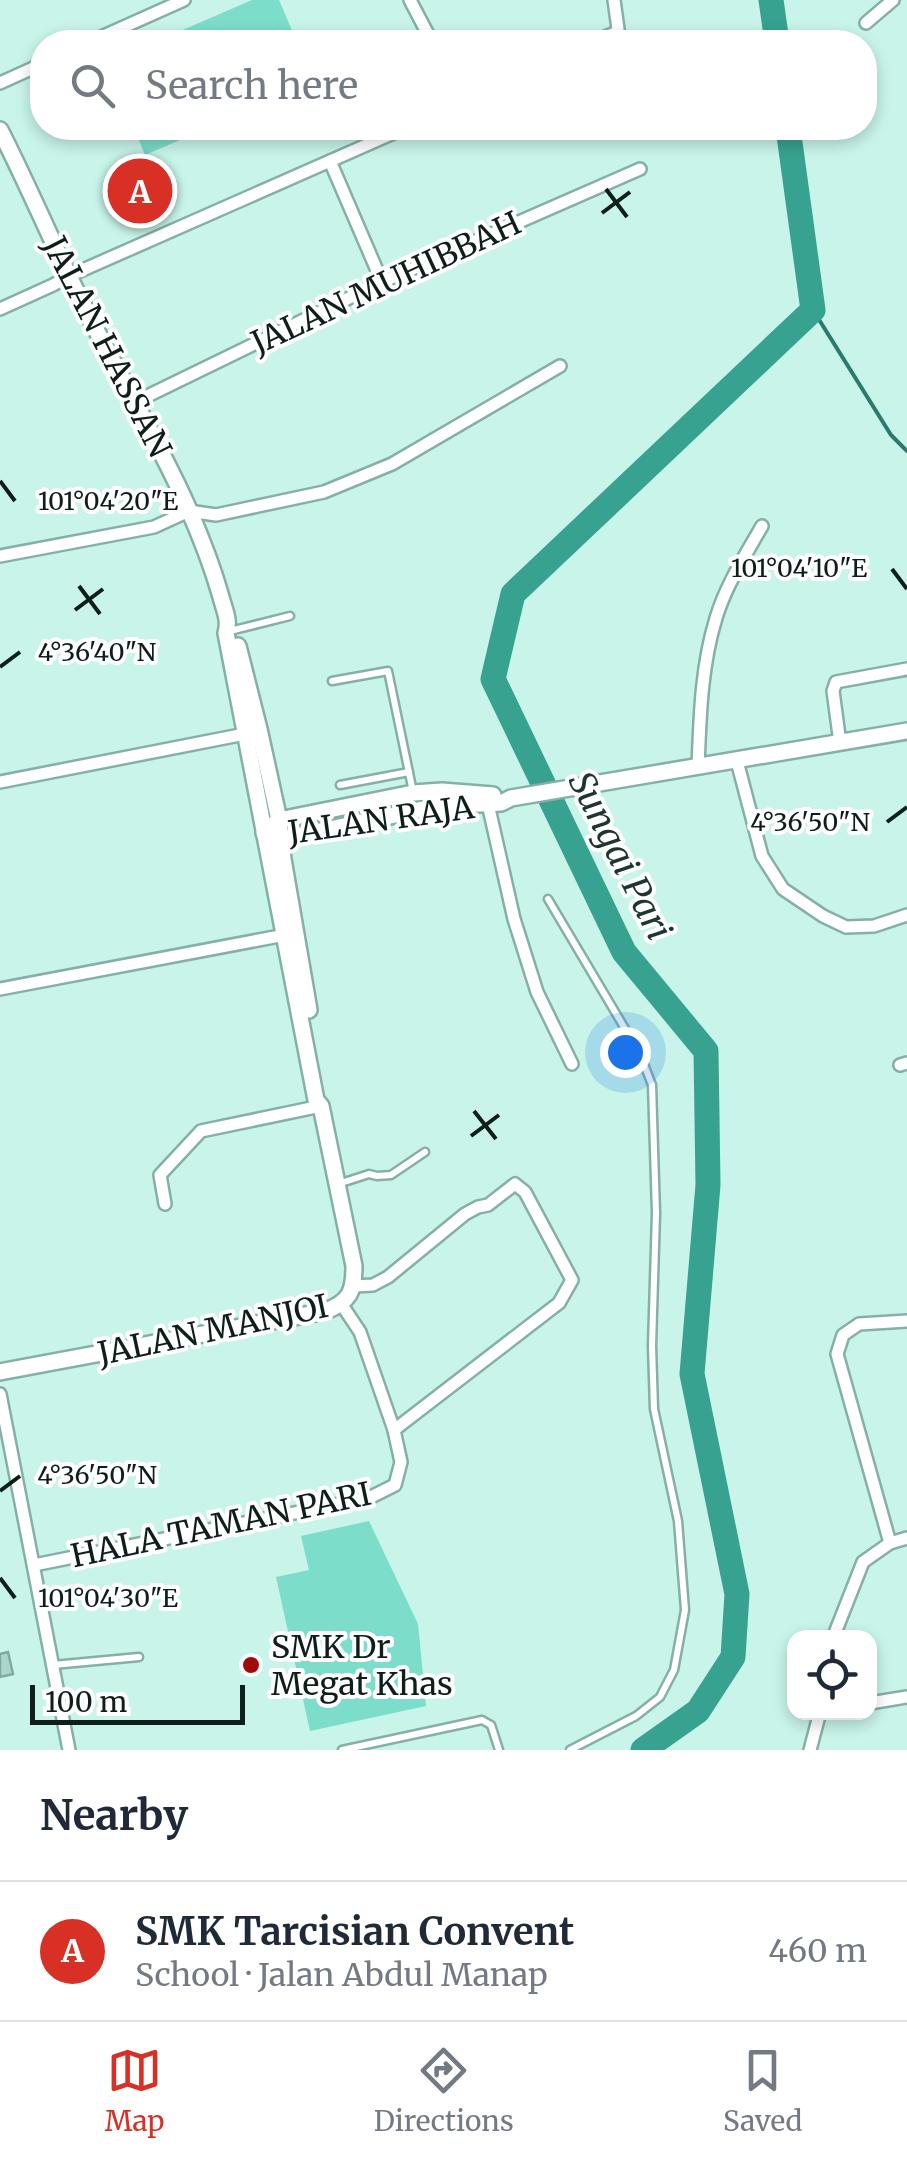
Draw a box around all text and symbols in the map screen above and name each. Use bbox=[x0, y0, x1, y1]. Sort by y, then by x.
search box bbox=[30, 30, 877, 140]
icon: search bbox=[65, 58, 120, 113]
text: Search here bbox=[145, 62, 358, 109]
pin: A bbox=[108, 154, 172, 228]
street label: JALAN MUHIBBAH bbox=[244, 203, 527, 363]
street label: JALAN HASSAN bbox=[34, 229, 180, 464]
text: 101°04'20"E bbox=[38, 485, 178, 517]
text: 101°04'10"E bbox=[731, 552, 867, 584]
text: 4°36'40"N bbox=[38, 636, 156, 668]
water label: Sungai Pari bbox=[559, 764, 681, 948]
street label: JALAN RAJA bbox=[284, 787, 477, 853]
text: 4°36'50"N bbox=[750, 806, 870, 838]
your location bbox=[600, 1027, 651, 1078]
street label: JALAN MANJOI bbox=[93, 1286, 332, 1374]
text: 4°36'50"N bbox=[37, 1459, 157, 1491]
street label: HALA TAMAN PARI bbox=[67, 1474, 375, 1576]
text: 101°04'30"E bbox=[38, 1582, 178, 1614]
place label: SMK Dr Megat Khas bbox=[271, 1627, 453, 1704]
map controls bbox=[787, 1630, 877, 1720]
button: locate bbox=[787, 1630, 877, 1720]
marker: SMK Dr Megat Khas bbox=[240, 1654, 262, 1676]
scale bar bbox=[30, 1680, 245, 1724]
text: 100 m bbox=[45, 1684, 127, 1720]
text: Nearby bbox=[40, 1789, 188, 1841]
text: SMK Tarcisian Convent bbox=[135, 1908, 574, 1955]
text: A bbox=[61, 1931, 84, 1971]
text: 460 m bbox=[768, 1931, 867, 1971]
text: School · Jalan Abdul Manap bbox=[135, 1955, 548, 1995]
tab: Map bbox=[105, 2043, 164, 2139]
tab: Directions bbox=[374, 2043, 514, 2139]
tab: Saved bbox=[723, 2043, 802, 2139]

